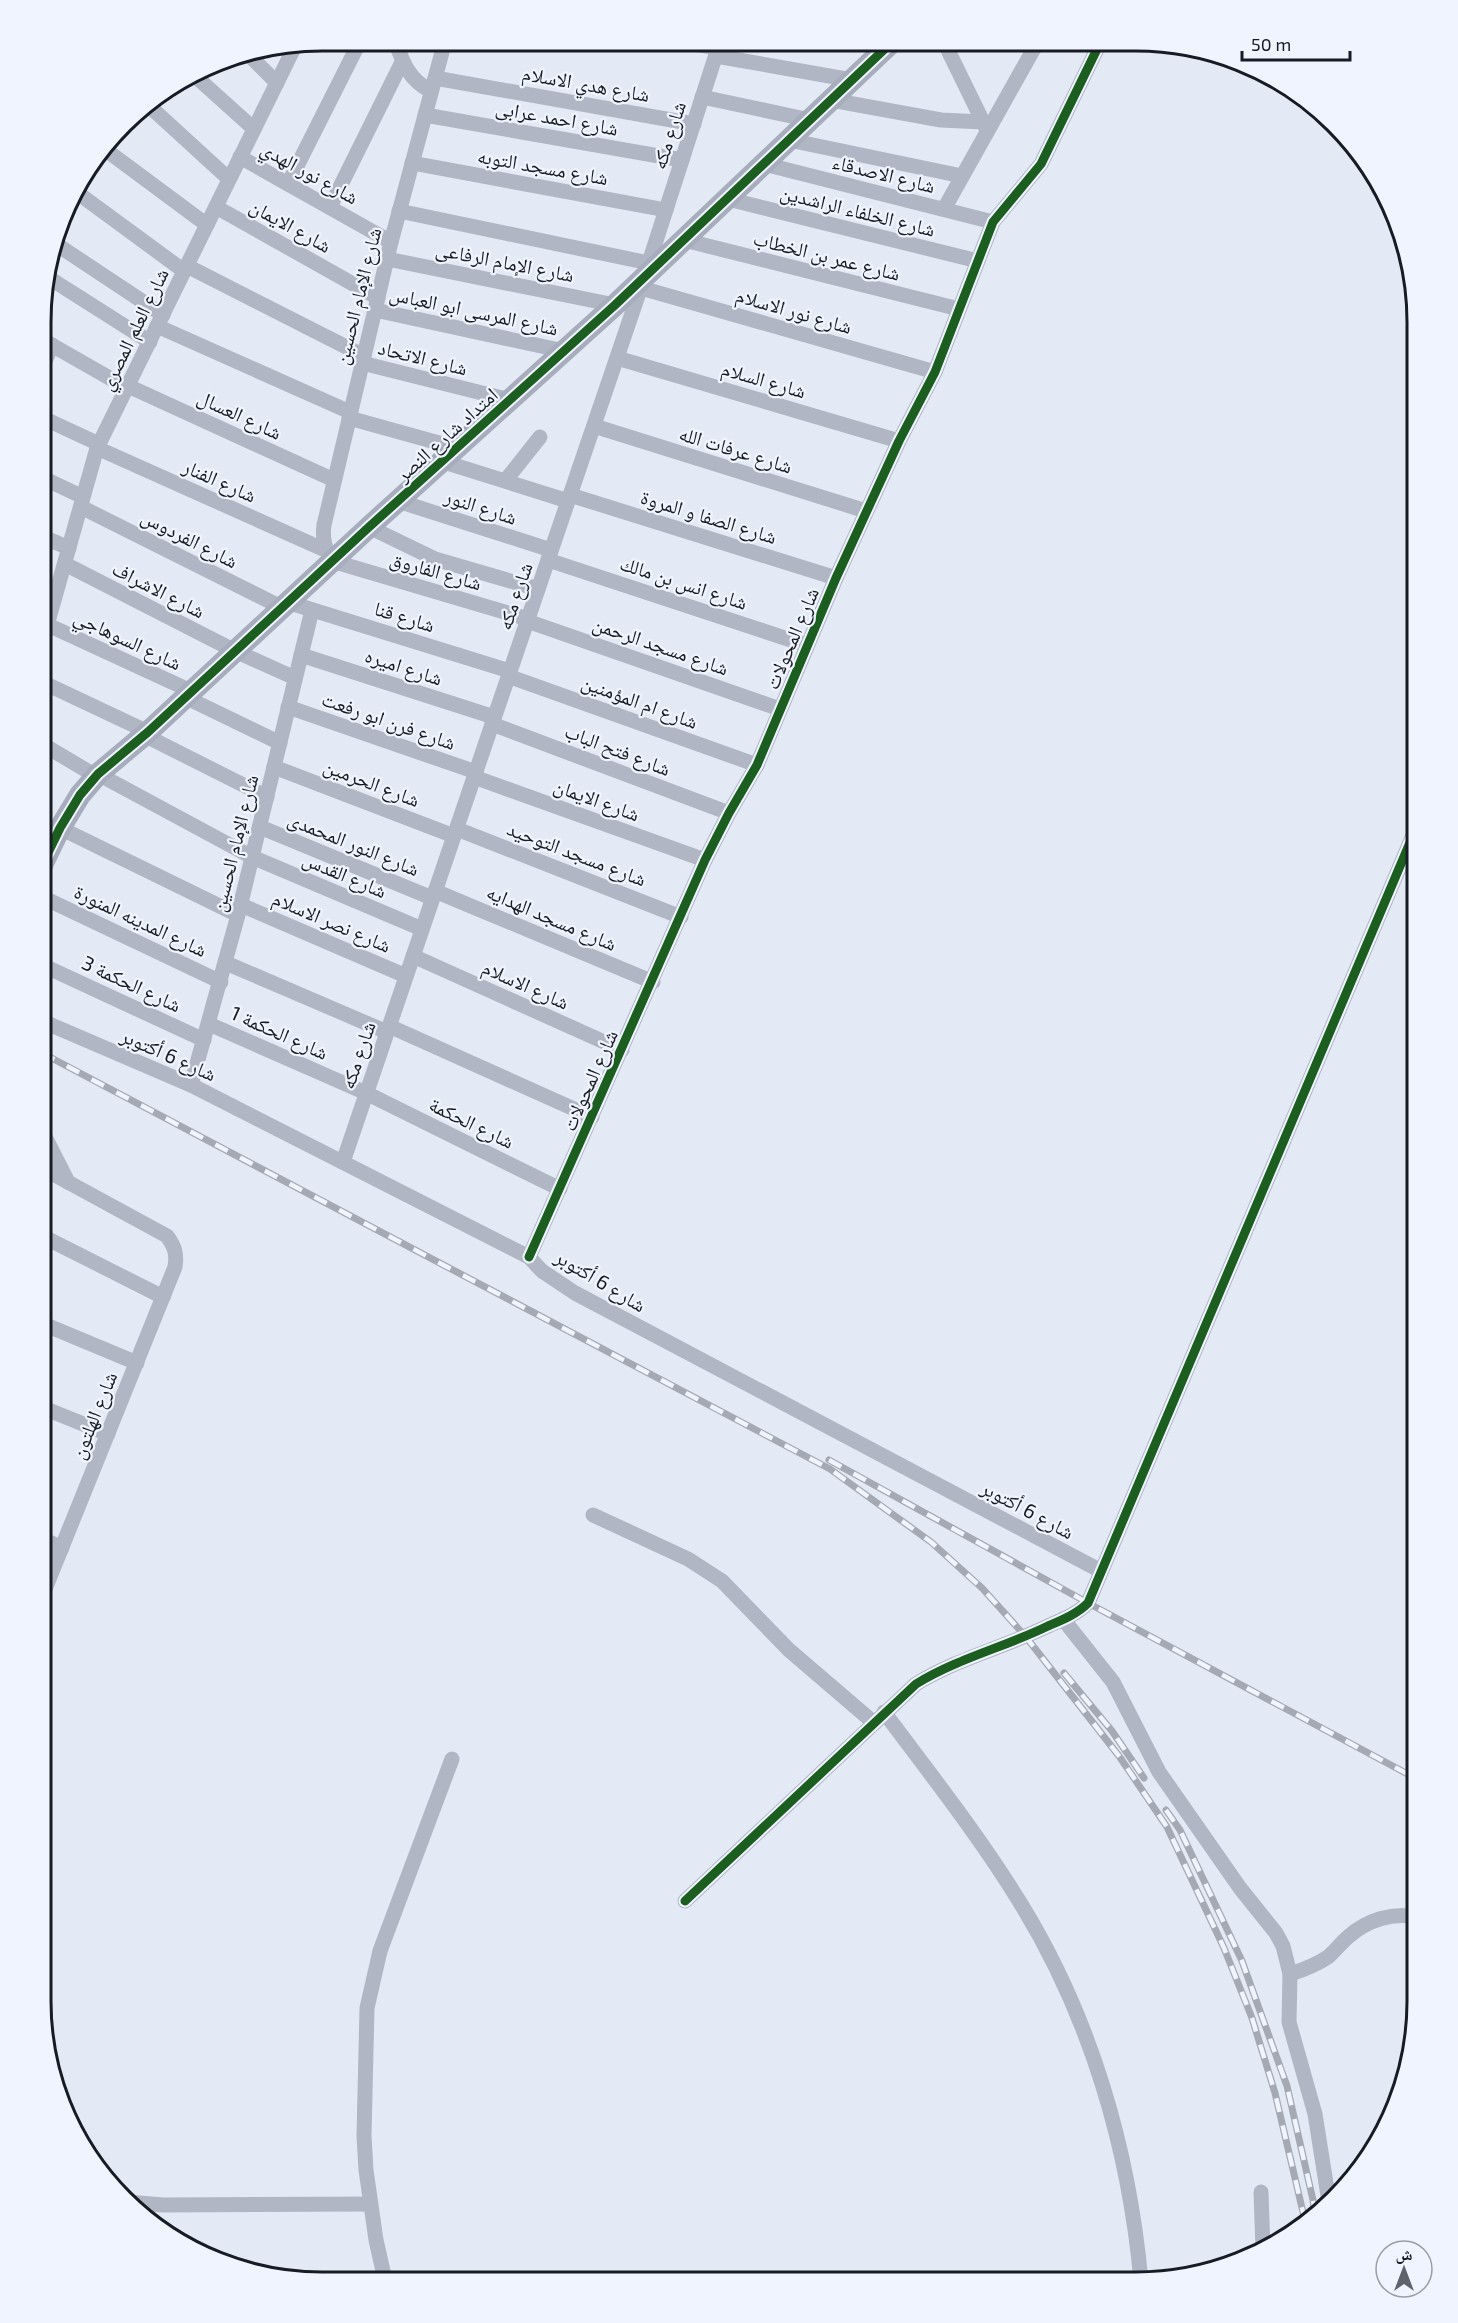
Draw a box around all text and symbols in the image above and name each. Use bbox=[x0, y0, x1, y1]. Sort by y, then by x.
scale bar bbox=[1242, 24, 1350, 62]
text: 50 m bbox=[1251, 33, 1291, 55]
street label: شارع هدي الاسلام bbox=[519, 60, 652, 111]
street label: شارع احمد عرابى bbox=[493, 94, 620, 142]
street label: شارع مكه bbox=[646, 98, 692, 173]
street label: شارع نور الهدي bbox=[254, 135, 363, 213]
street label: شارع مسجد التوبه bbox=[475, 143, 610, 191]
street label: شارع الاصدقاء bbox=[830, 149, 938, 199]
street label: شارع الخلفاء الراشدين bbox=[778, 179, 938, 243]
street label: شارع الايمان bbox=[245, 193, 336, 259]
street label: شارع الإمام الحسين bbox=[328, 225, 389, 368]
street label: شارع عمر بن الخطاب bbox=[751, 225, 903, 287]
street label: شارع الإمام الرفاعى bbox=[433, 236, 576, 289]
street label: شارع العلم المصري bbox=[93, 264, 177, 396]
street label: شارع المرسى ابو العباس bbox=[387, 280, 560, 342]
street label: شارع نور الاسلام bbox=[732, 282, 855, 341]
street label: شارع الاتحاد bbox=[375, 334, 470, 382]
street label: شارع السلام bbox=[718, 356, 809, 405]
street label: امتداد شارع النصر bbox=[389, 382, 503, 488]
street label: شارع العسال bbox=[193, 384, 286, 446]
street label: شارع عرفات الله bbox=[676, 420, 795, 479]
street label: شارع الفنار bbox=[178, 453, 260, 509]
street label: شارع النور bbox=[440, 483, 520, 531]
street label: شارع الصفا و المروة bbox=[637, 484, 780, 550]
street label: شارع الفردوس bbox=[137, 503, 242, 574]
street label: شارع الفاروق bbox=[387, 545, 485, 596]
street label: شارع انس بن مالك bbox=[617, 550, 751, 616]
street label: شارع الاشراف bbox=[108, 555, 209, 624]
street label: شارع مكه bbox=[491, 559, 539, 634]
street label: شارع المحولات bbox=[759, 583, 825, 693]
street label: شارع قنا bbox=[371, 595, 438, 638]
street label: شارع السوهاجي bbox=[68, 604, 186, 679]
street label: شارع مسجد الرحمن bbox=[589, 611, 732, 681]
street label: شارع اميره bbox=[362, 642, 446, 692]
street label: شارع ام المؤمنين bbox=[578, 669, 701, 736]
street label: شارع فرن ابو رفعت bbox=[318, 686, 459, 756]
street label: شارع فتح الباب bbox=[561, 718, 674, 782]
street label: شارع الحرمين bbox=[320, 753, 423, 813]
street label: شارع الإمام الحسين bbox=[205, 772, 266, 915]
street label: شارع الايمان bbox=[550, 772, 643, 827]
street label: شارع النور المحمدى bbox=[284, 806, 423, 882]
street label: شارع مسجد التوحيد bbox=[503, 815, 650, 892]
street label: شارع القدس bbox=[299, 846, 391, 904]
street label: شارع المدينه المنورة bbox=[70, 879, 211, 963]
street label: شارع مسجد الهدايه bbox=[483, 879, 621, 957]
street label: شارع نصر الاسلام bbox=[268, 885, 395, 959]
street label: شارع الحكمة 3 bbox=[78, 950, 186, 1018]
street label: شارع الاسلام bbox=[478, 954, 573, 1017]
street label: شارع الحكمة 1 bbox=[227, 1000, 332, 1066]
street label: شارع مكه bbox=[334, 1018, 382, 1093]
street label: شارع 6 أكتوبر bbox=[116, 1022, 220, 1087]
street label: شارع المحولات bbox=[556, 1026, 624, 1135]
street label: شارع الحكمة bbox=[425, 1091, 518, 1155]
street label: شارع 6 أكتوبر bbox=[549, 1243, 651, 1318]
street label: شارع الهلتون bbox=[65, 1368, 123, 1463]
street label: شارع 6 أكتوبر bbox=[976, 1474, 1078, 1545]
north arrow bbox=[1374, 2239, 1434, 2299]
text: ش bbox=[1396, 2244, 1413, 2264]

